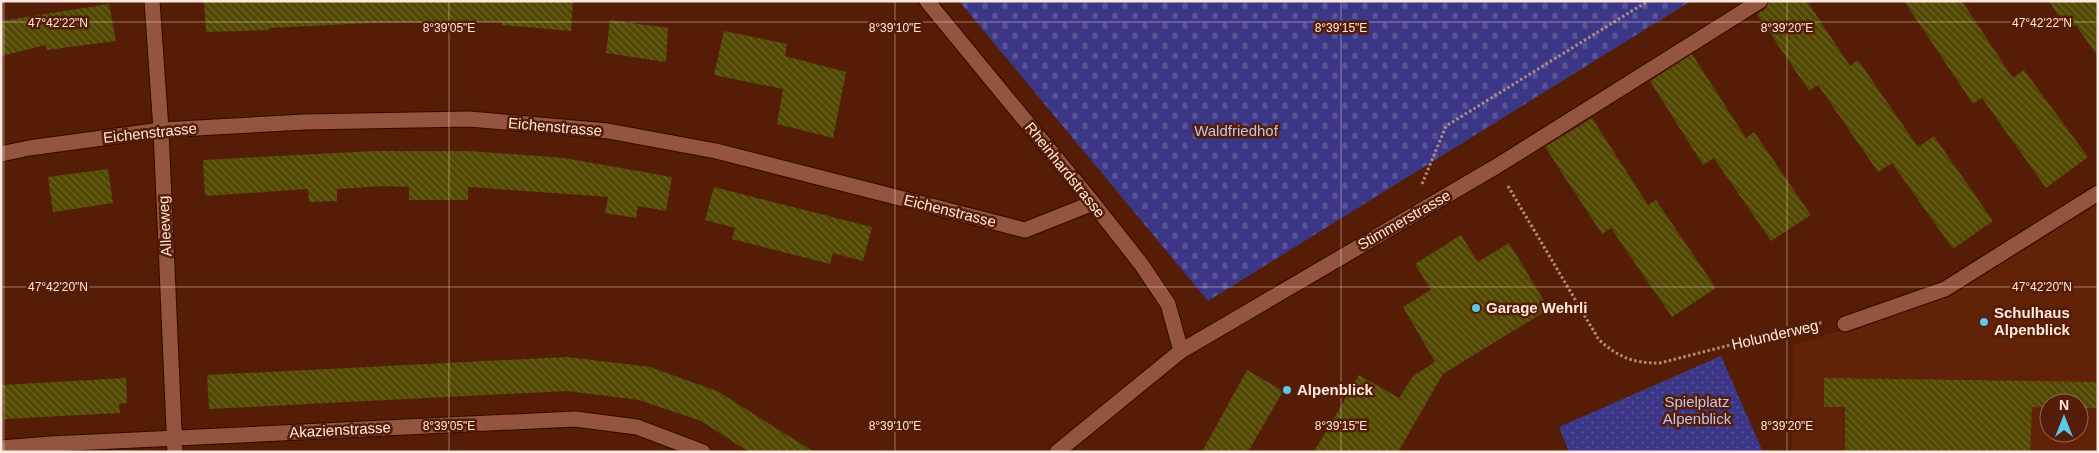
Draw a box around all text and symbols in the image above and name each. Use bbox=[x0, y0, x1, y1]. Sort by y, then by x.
text: 47°42'22"N bbox=[28, 16, 88, 30]
text: 47°42'22"N bbox=[2012, 16, 2072, 30]
text: 8°39'05"E bbox=[423, 21, 475, 35]
text: 8°39'10"E bbox=[869, 21, 921, 35]
text: 8°39'15"E bbox=[1315, 21, 1367, 35]
text: 8°39'20"E bbox=[1761, 21, 1813, 35]
street label: Eichenstrasse bbox=[507, 114, 603, 139]
street label: Eichenstrasse bbox=[102, 119, 198, 146]
street label: Rheinhardstrasse bbox=[1022, 119, 1109, 221]
park label: Waldfriedhof bbox=[1194, 122, 1279, 139]
street label: Stimmerstrasse bbox=[1354, 186, 1453, 253]
street label: Eichenstrasse bbox=[902, 191, 998, 230]
street label: Alleeweg bbox=[154, 195, 175, 257]
text: 47°42'20"N bbox=[28, 280, 88, 294]
text: 47°42'20"N bbox=[2012, 280, 2072, 294]
place label: Garage Wehrli bbox=[1486, 299, 1587, 316]
marker: Garage Wehrli bbox=[1470, 302, 1482, 314]
place label: Schulhaus Alpenblick bbox=[1994, 304, 2071, 338]
street label: Holunderweg bbox=[1730, 316, 1820, 353]
marker: Schulhaus Alpenblick bbox=[1978, 316, 1990, 328]
place label: Alpenblick bbox=[1297, 381, 1374, 398]
marker: Alpenblick bbox=[1281, 384, 1293, 396]
park label: Spielplatz Alpenblick bbox=[1663, 393, 1732, 427]
north arrow bbox=[2039, 393, 2089, 443]
text: N bbox=[2059, 397, 2069, 413]
street label: Akazienstrasse bbox=[289, 418, 391, 441]
text: 8°39'05"E bbox=[423, 419, 475, 433]
text: 8°39'10"E bbox=[869, 419, 921, 433]
text: 8°39'15"E bbox=[1315, 419, 1367, 433]
text: 8°39'20"E bbox=[1761, 419, 1813, 433]

